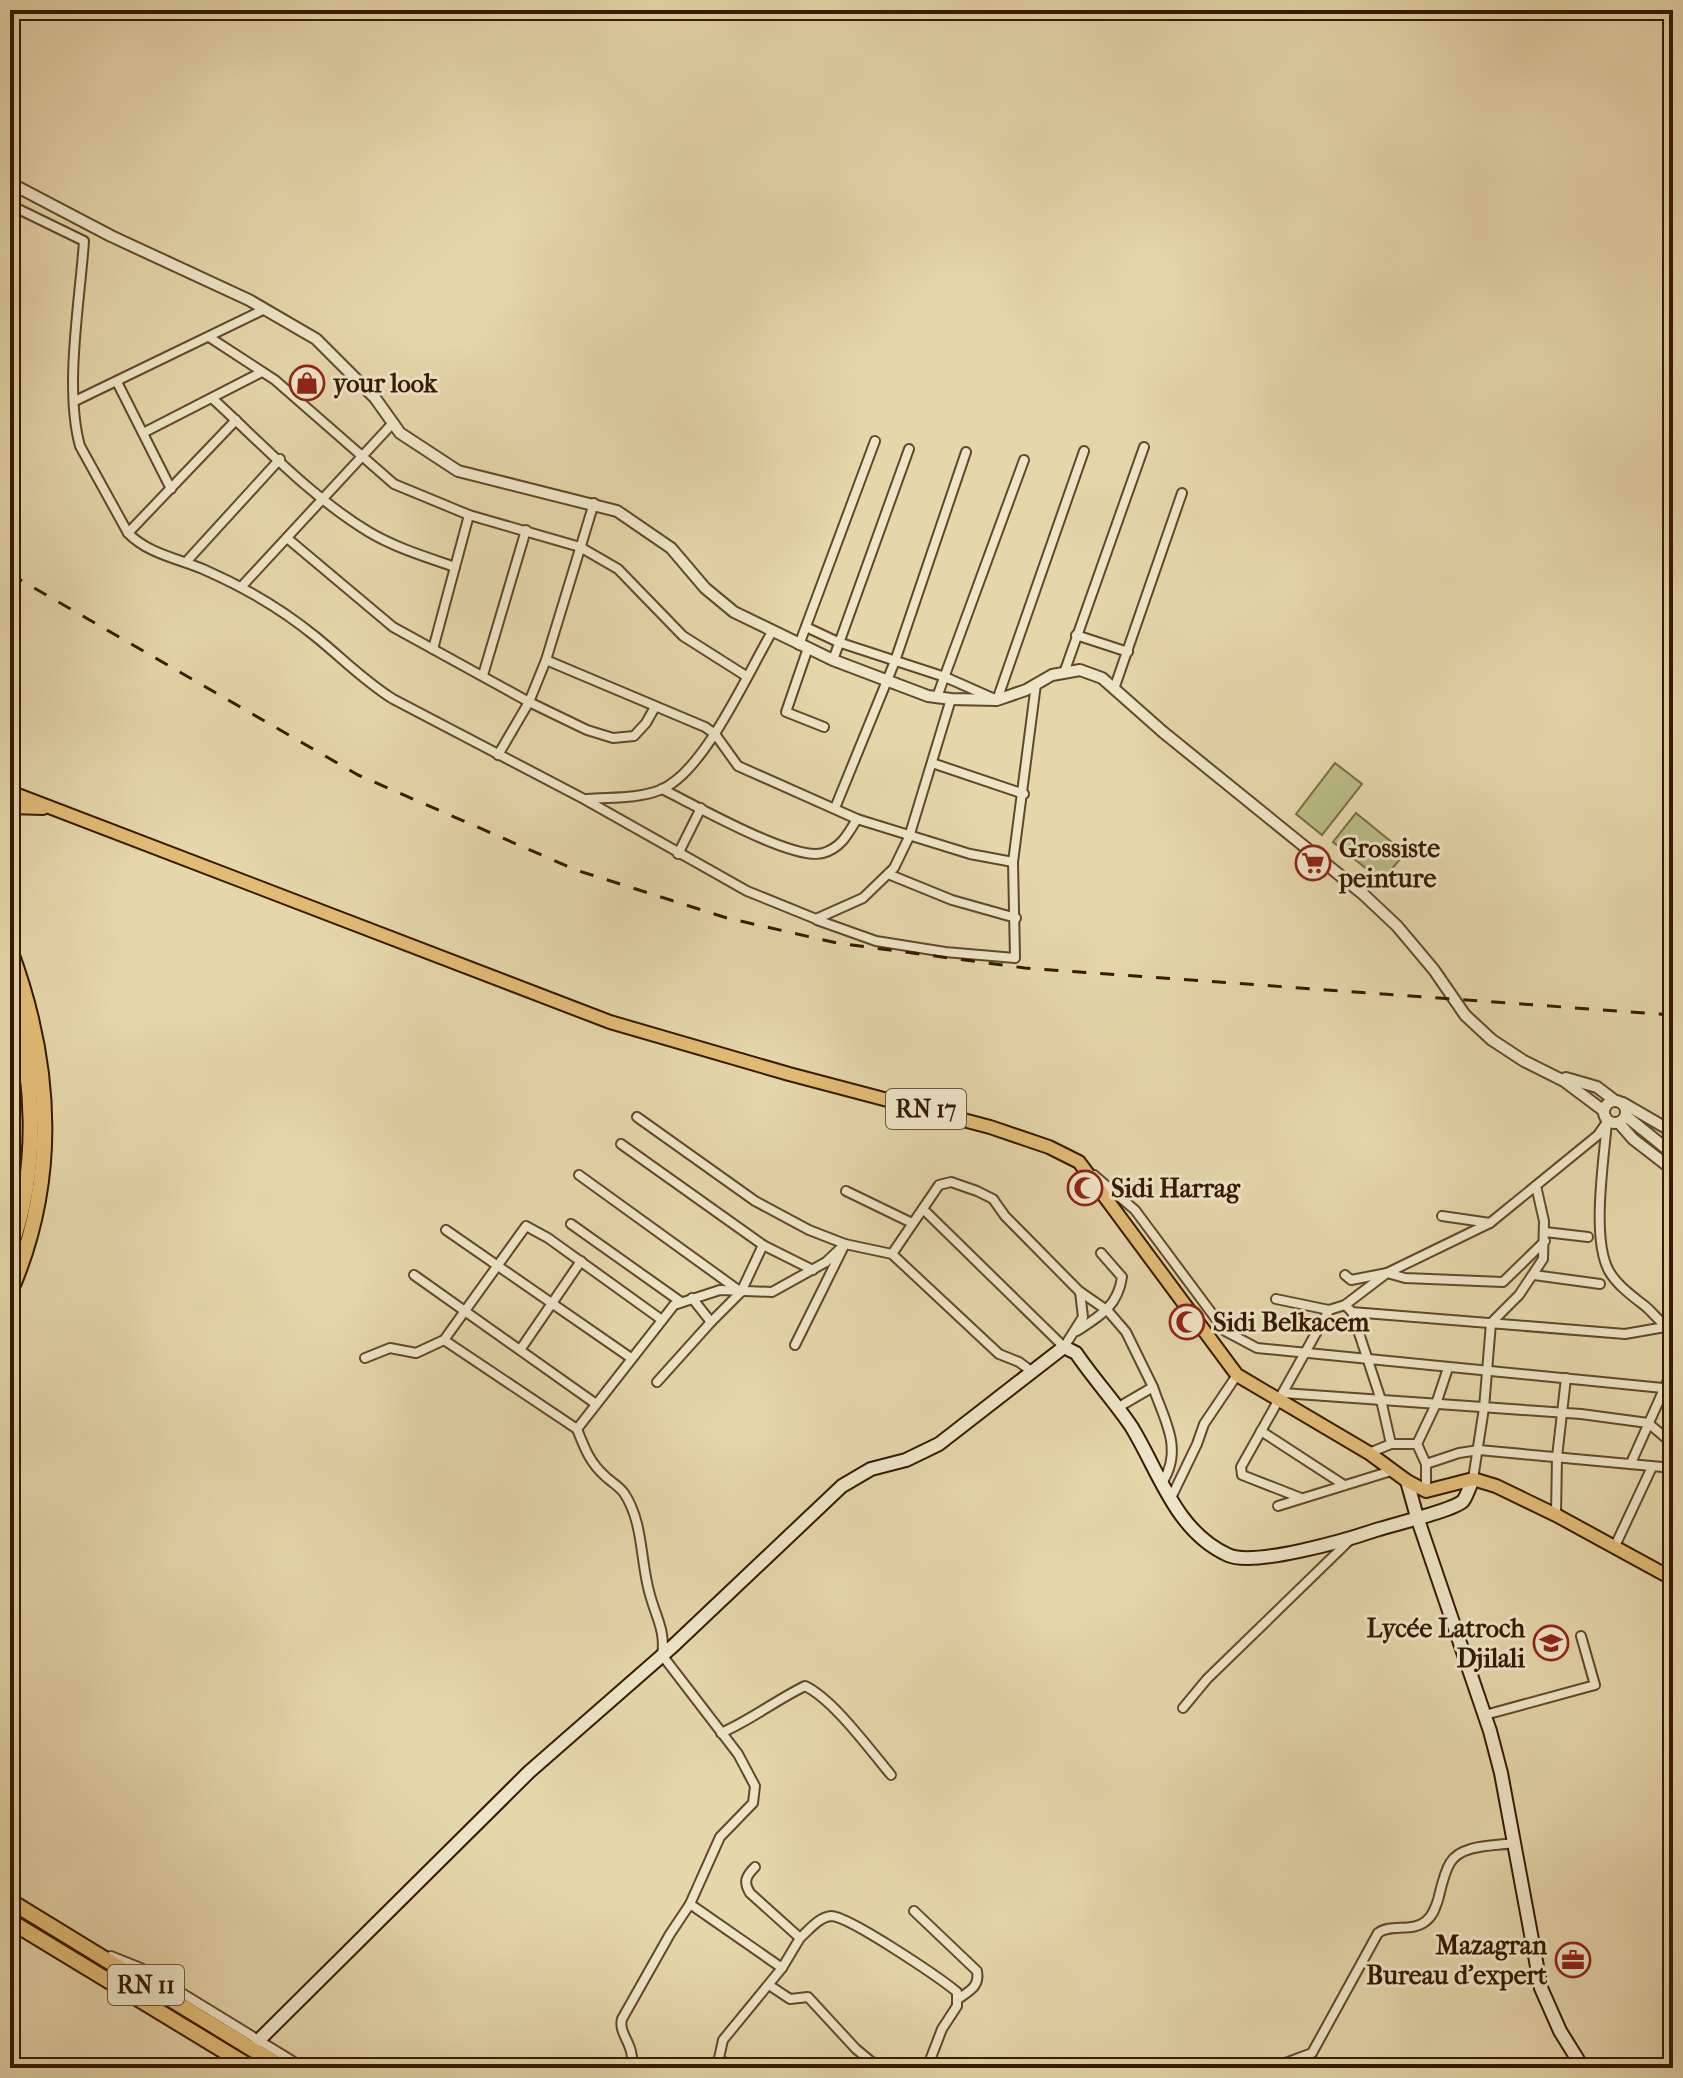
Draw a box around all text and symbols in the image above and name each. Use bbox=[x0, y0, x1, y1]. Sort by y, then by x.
shop icon: your look bbox=[288, 364, 326, 402]
place label: your look bbox=[333, 368, 439, 399]
place label: Grossiste peinture bbox=[1338, 833, 1440, 894]
supermarket icon: Grossiste peinture bbox=[1294, 844, 1332, 882]
road number: RN 17 bbox=[886, 1089, 966, 1129]
mosque icon: Sidi Harrag bbox=[1066, 1169, 1104, 1207]
place label: Sidi Harrag bbox=[1111, 1173, 1241, 1204]
mosque icon: Sidi Belkacem bbox=[1168, 1303, 1206, 1341]
place label: Sidi Belkacem bbox=[1213, 1307, 1370, 1338]
place label: Lycée Latroch Djilali bbox=[1367, 1613, 1525, 1674]
school or university icon: Lycée Latroch Djilali bbox=[1532, 1624, 1570, 1662]
place label: Mazagran Bureau d'expert bbox=[1366, 1930, 1548, 1991]
office icon: Mazagran Bureau d'expert bbox=[1554, 1941, 1592, 1979]
road number: RN 11 bbox=[108, 1965, 184, 2005]

